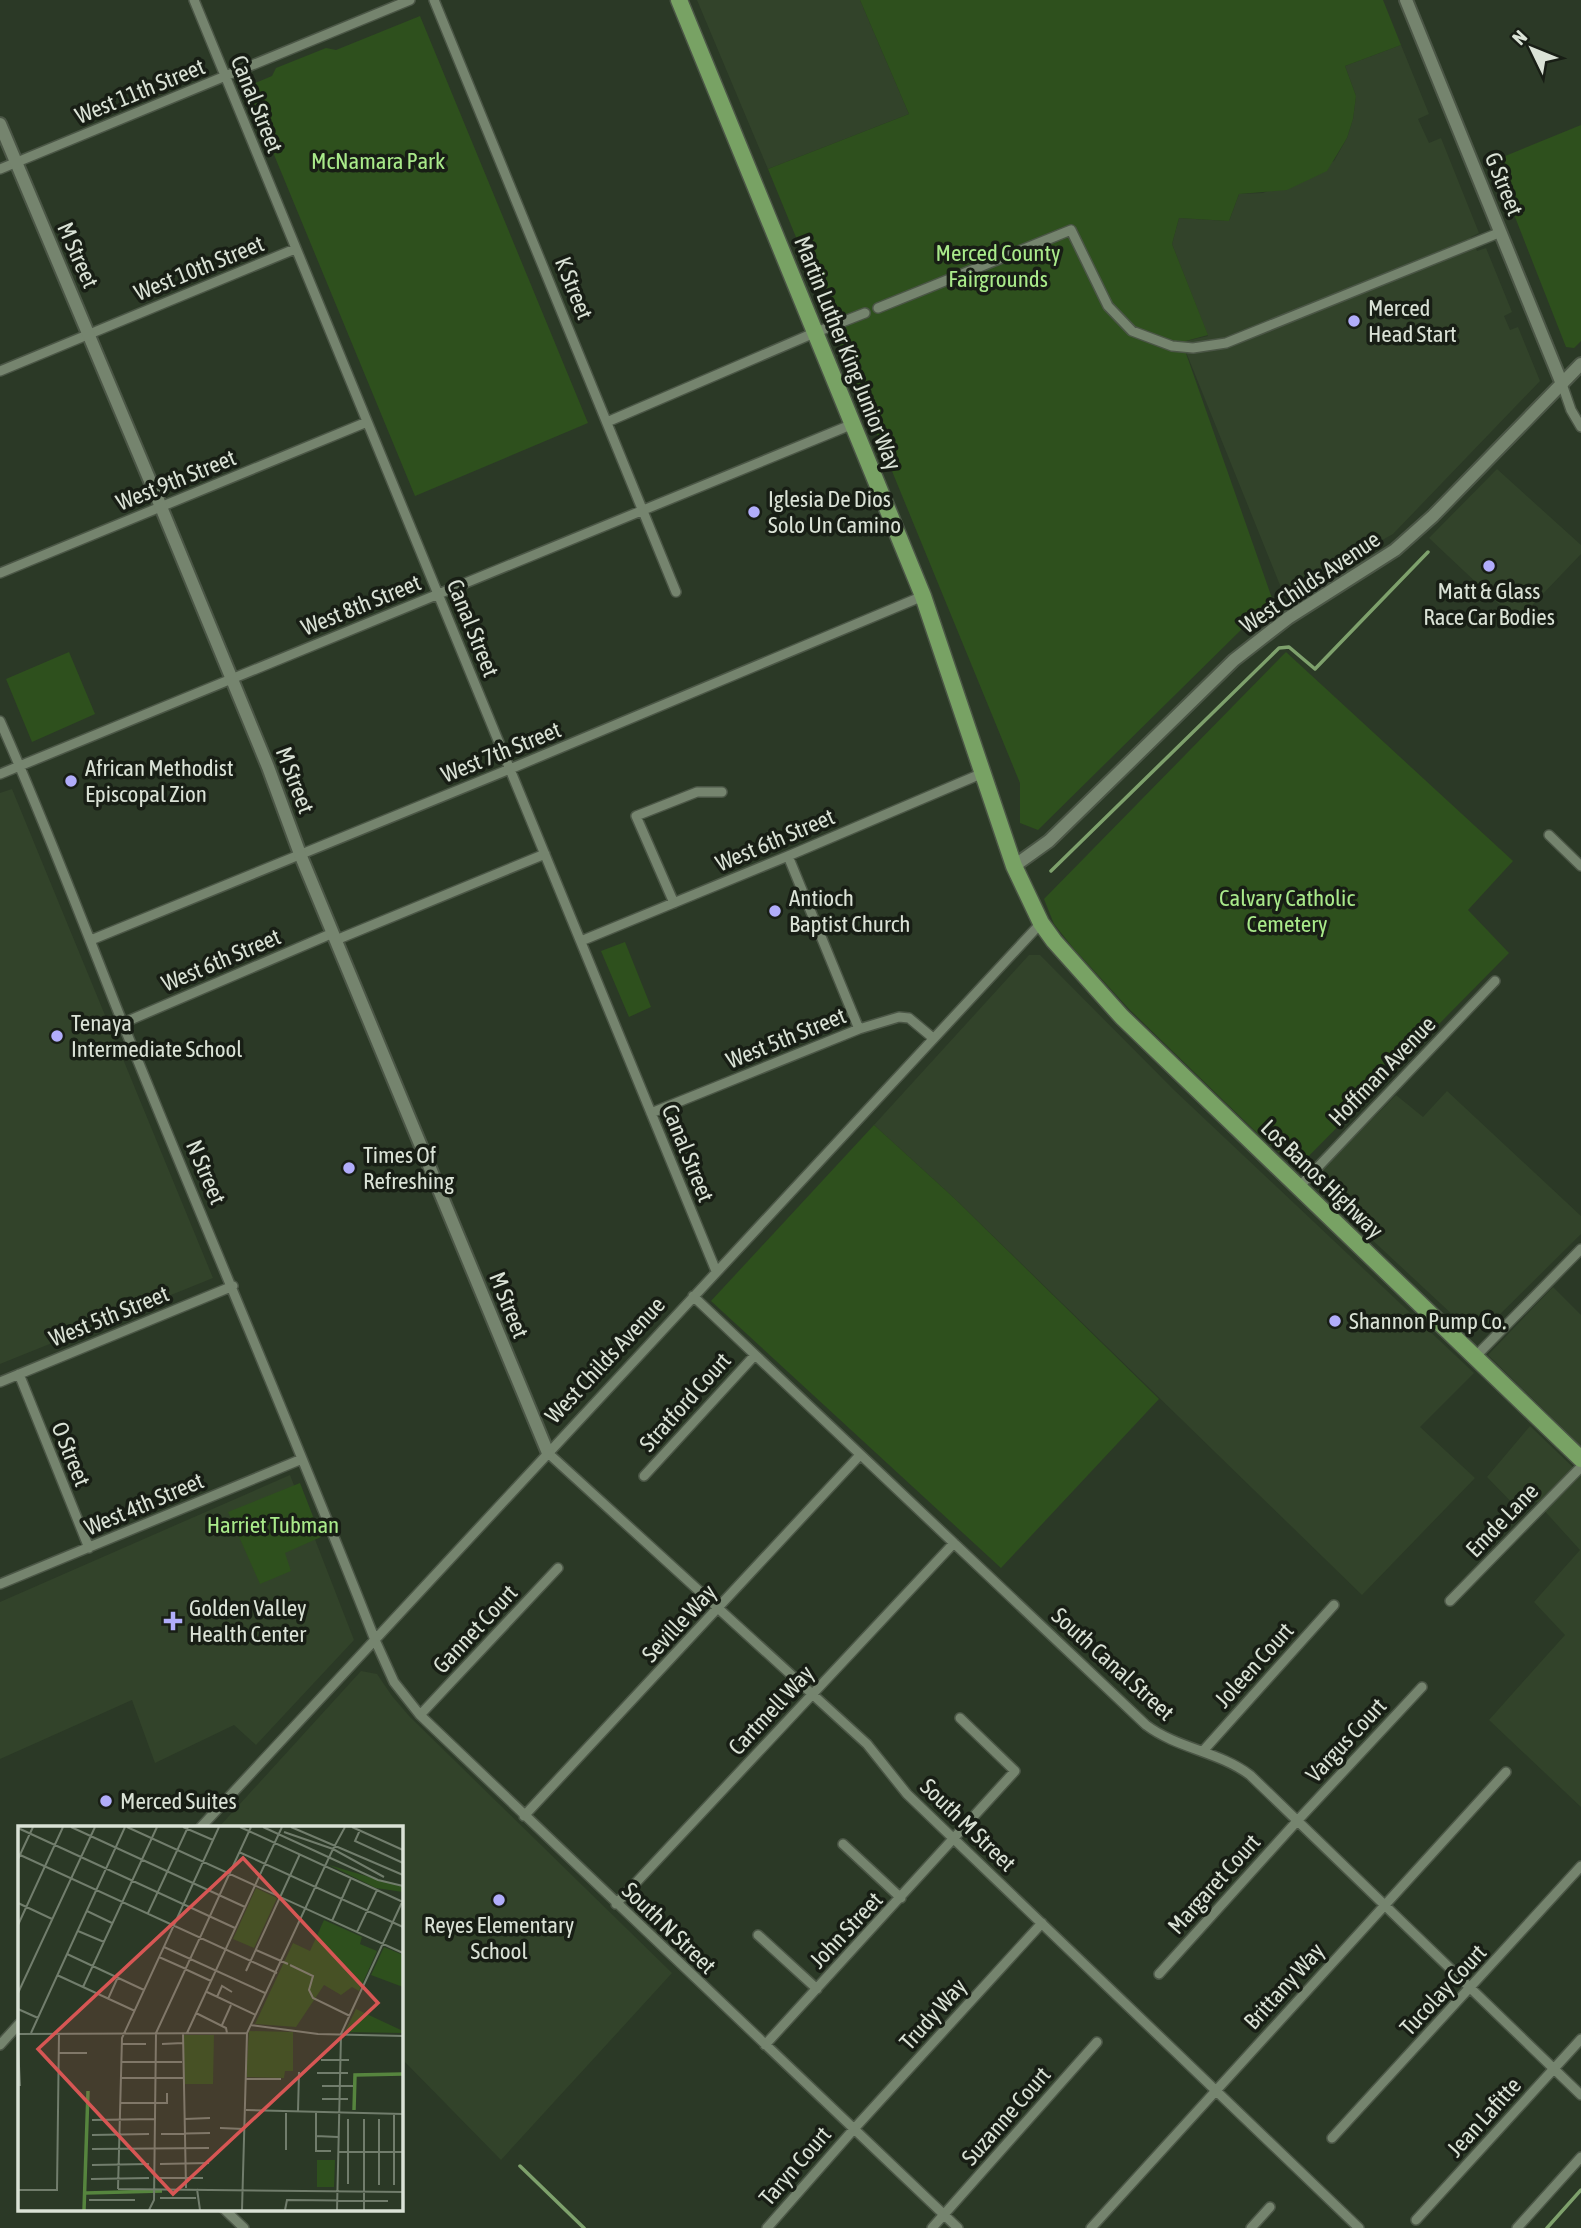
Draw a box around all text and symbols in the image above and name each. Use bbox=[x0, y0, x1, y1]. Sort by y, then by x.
north arrow bbox=[1497, 14, 1567, 84]
text: N bbox=[1508, 26, 1531, 49]
street label: Canal Street bbox=[226, 52, 288, 156]
street label: West 11th Street bbox=[71, 53, 209, 129]
park label: McNamara Park bbox=[311, 148, 445, 174]
street label: G Street bbox=[1480, 149, 1528, 219]
street label: M Street bbox=[52, 218, 104, 292]
street label: West 10th Street bbox=[130, 230, 268, 306]
street label: Martin Luther King Junior Way bbox=[789, 232, 907, 474]
park label: Merced County Fairgrounds bbox=[935, 240, 1061, 292]
street label: K Street bbox=[550, 253, 598, 323]
place label: Merced Head Start bbox=[1368, 295, 1457, 347]
marker: Merced Head Start bbox=[1346, 313, 1362, 329]
street label: West 9th Street bbox=[112, 444, 240, 516]
place label: Iglesia De Dios Solo Un Camino bbox=[768, 486, 901, 538]
marker: Iglesia De Dios Solo Un Camino bbox=[746, 504, 762, 520]
street label: West Childs Avenue bbox=[1235, 526, 1385, 638]
marker: Matt & Glass Race Car Bodies bbox=[1481, 558, 1497, 574]
street label: West 8th Street bbox=[297, 569, 425, 641]
street label: Canal Street bbox=[442, 576, 504, 680]
place label: Matt & Glass Race Car Bodies bbox=[1423, 578, 1555, 630]
street label: West 7th Street bbox=[437, 716, 565, 788]
street label: M Street bbox=[270, 743, 320, 817]
place label: African Methodist Episcopal Zion bbox=[85, 755, 234, 807]
marker: African Methodist Episcopal Zion bbox=[63, 773, 79, 789]
street label: West 6th Street bbox=[712, 803, 838, 877]
place label: Antioch Baptist Church bbox=[789, 885, 910, 937]
park label: Calvary Catholic Cemetery bbox=[1219, 885, 1355, 937]
marker: Antioch Baptist Church bbox=[767, 903, 783, 919]
street label: West 6th Street bbox=[158, 923, 284, 997]
street label: West 5th Street bbox=[722, 1002, 850, 1074]
place label: Tenaya Intermediate School bbox=[71, 1010, 242, 1062]
street label: Hoffman Avenue bbox=[1323, 1011, 1441, 1131]
marker: Tenaya Intermediate School bbox=[49, 1028, 65, 1044]
street label: Canal Street bbox=[657, 1101, 719, 1205]
street label: Los Banos Highway bbox=[1256, 1114, 1388, 1244]
street label: N Street bbox=[181, 1136, 231, 1208]
place label: Times Of Refreshing bbox=[363, 1142, 454, 1194]
marker: Times Of Refreshing bbox=[341, 1160, 357, 1176]
street label: M Street bbox=[484, 1268, 534, 1342]
street label: West 5th Street bbox=[45, 1280, 173, 1352]
street label: West Childs Avenue bbox=[540, 1292, 670, 1428]
place label: Shannon Pump Co. bbox=[1349, 1308, 1506, 1334]
marker: Shannon Pump Co. bbox=[1327, 1313, 1343, 1329]
street label: Stratford Court bbox=[634, 1347, 736, 1457]
street label: O Street bbox=[46, 1418, 96, 1490]
street label: West 4th Street bbox=[81, 1467, 207, 1541]
street label: Emde Lane bbox=[1461, 1478, 1543, 1562]
park label: Harriet Tubman bbox=[207, 1512, 339, 1538]
street label: Seville Way bbox=[637, 1579, 721, 1667]
street label: Gannet Court bbox=[428, 1580, 522, 1678]
place label: Golden Valley Health Center bbox=[189, 1595, 307, 1647]
street label: South Canal Street bbox=[1047, 1602, 1179, 1726]
marker: Golden Valley Health Center bbox=[163, 1611, 183, 1631]
street label: Joleen Court bbox=[1209, 1617, 1299, 1713]
street label: Cartmell Way bbox=[723, 1660, 819, 1760]
street label: Vargus Court bbox=[1301, 1693, 1391, 1787]
street label: South M Street bbox=[915, 1773, 1021, 1877]
place label: Merced Suites bbox=[120, 1788, 237, 1814]
marker: Merced Suites bbox=[98, 1793, 114, 1809]
inset map bbox=[18, 1826, 402, 2210]
street label: Margaret Court bbox=[1163, 1829, 1265, 1939]
street label: South N Street bbox=[617, 1877, 721, 1979]
street label: John Street bbox=[804, 1887, 888, 1973]
marker: Reyes Elementary School bbox=[491, 1892, 507, 1908]
place label: Reyes Elementary School bbox=[424, 1912, 574, 1964]
street label: Brittany Way bbox=[1239, 1938, 1329, 2034]
street label: Tucolay Court bbox=[1395, 1939, 1491, 2041]
street label: Trudy Way bbox=[894, 1973, 972, 2055]
street label: Suzanne Court bbox=[956, 2062, 1056, 2170]
street label: Jean Lafitte bbox=[1442, 2072, 1526, 2162]
street label: Taryn Court bbox=[754, 2122, 836, 2210]

